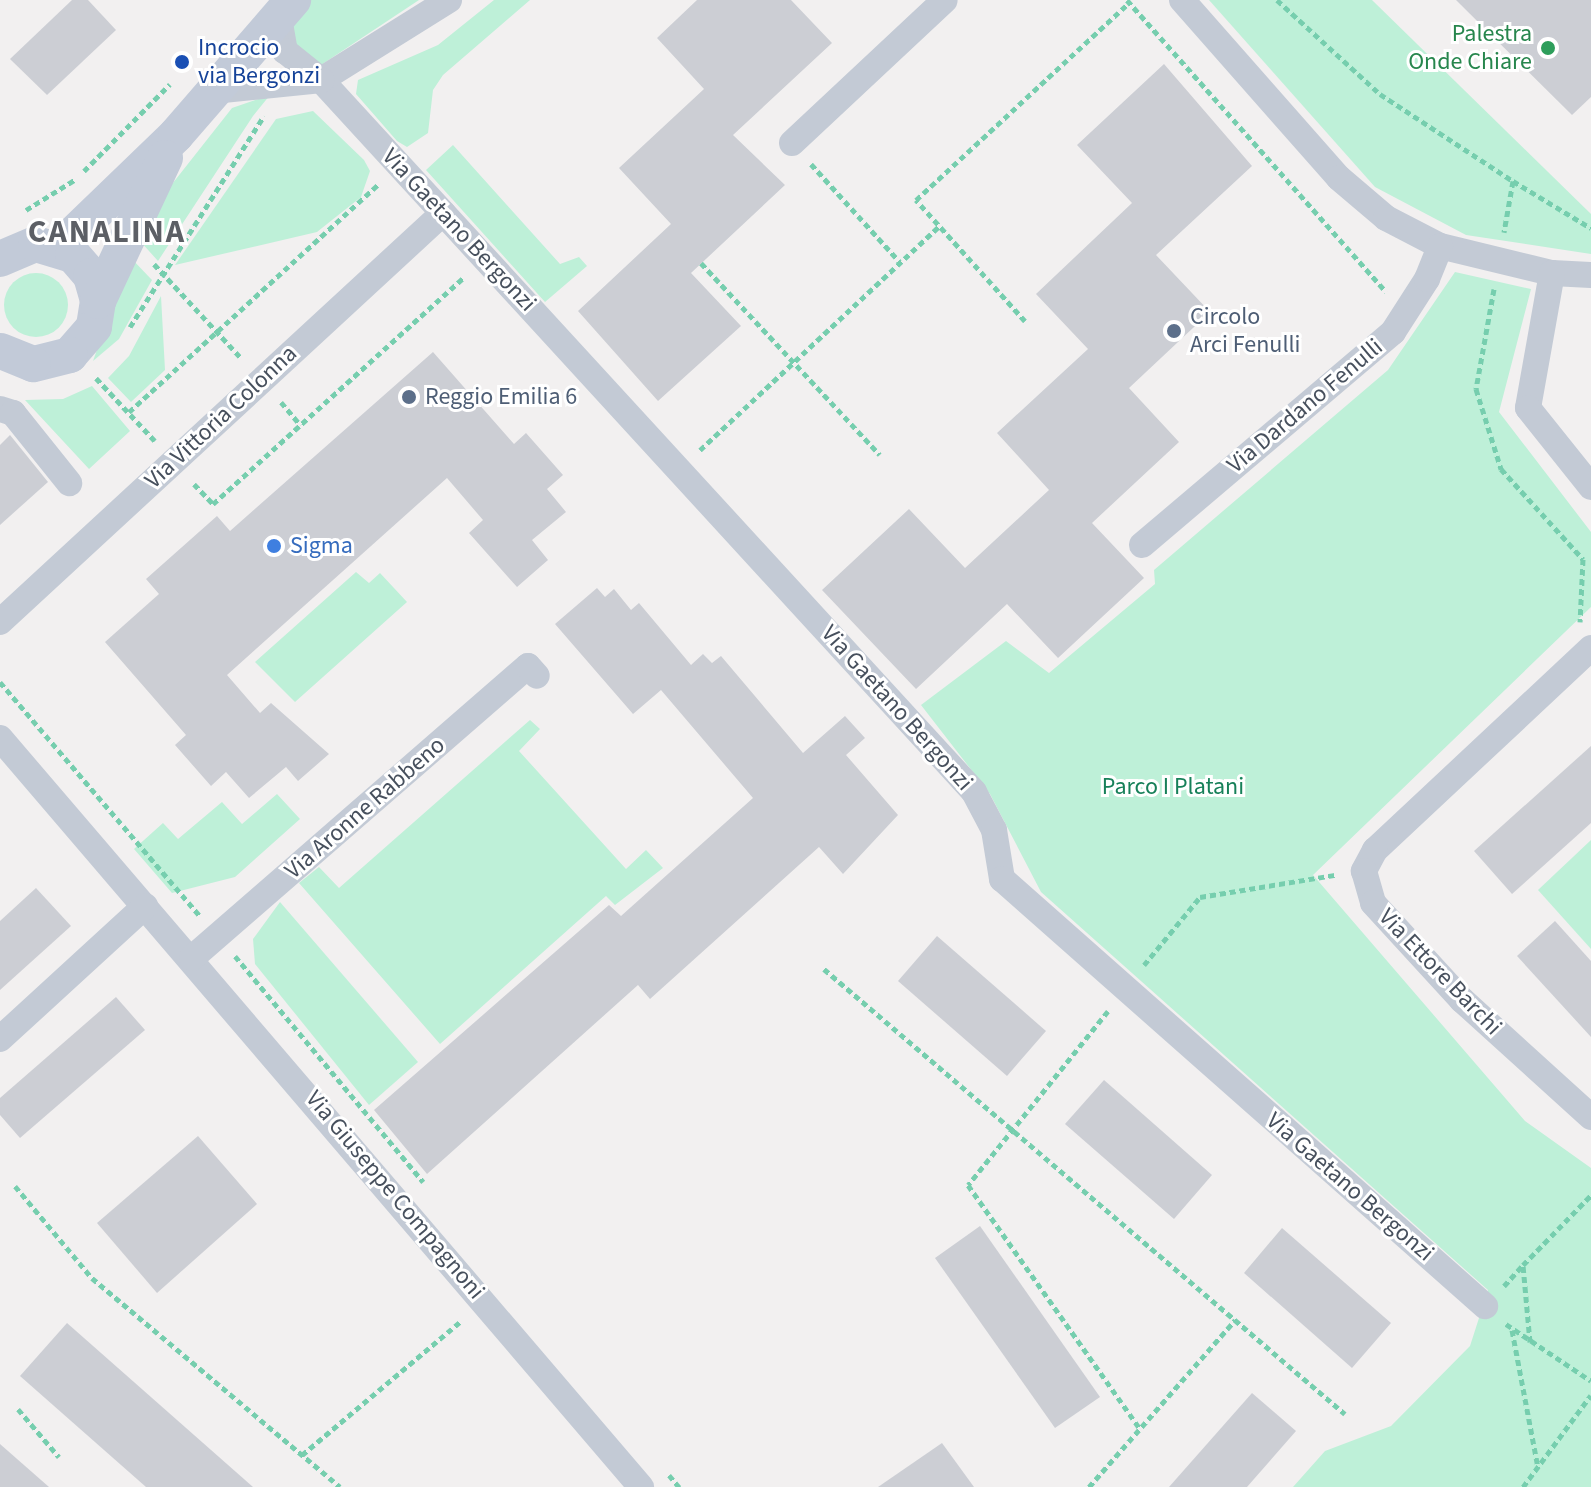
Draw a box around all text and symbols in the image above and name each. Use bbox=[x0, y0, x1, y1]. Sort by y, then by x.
place label: Palestra Onde Chiare bbox=[1408, 20, 1532, 76]
place label: Incrocio via Bergonzi bbox=[198, 34, 320, 90]
marker: Palestra Onde Chiare bbox=[1539, 39, 1557, 57]
marker: Incrocio via Bergonzi bbox=[173, 53, 191, 71]
street label: Via Gaetano Bergonzi bbox=[376, 142, 542, 318]
district label: CANALINA bbox=[28, 213, 186, 251]
place label: Circolo Arci Fenulli bbox=[1190, 303, 1301, 359]
marker: Circolo Arci Fenulli bbox=[1165, 322, 1183, 340]
street label: Via Dardano Fenulli bbox=[1221, 333, 1389, 479]
street label: Via Vittoria Colonna bbox=[139, 339, 303, 495]
place label: Reggio Emilia 6 bbox=[425, 383, 577, 411]
marker: Reggio Emilia 6 bbox=[400, 388, 418, 406]
place label: Sigma bbox=[290, 532, 353, 560]
marker: Sigma bbox=[265, 537, 283, 555]
street label: Via Gaetano Bergonzi bbox=[815, 619, 979, 797]
street label: Via Aronne Rabbeno bbox=[279, 731, 451, 885]
park label: Parco I Platani bbox=[1102, 773, 1244, 801]
street label: Via Ettore Barchi bbox=[1372, 903, 1508, 1041]
street label: Via Giuseppe Compagnoni bbox=[299, 1085, 491, 1305]
street label: Via Gaetano Bergonzi bbox=[1260, 1106, 1440, 1268]

